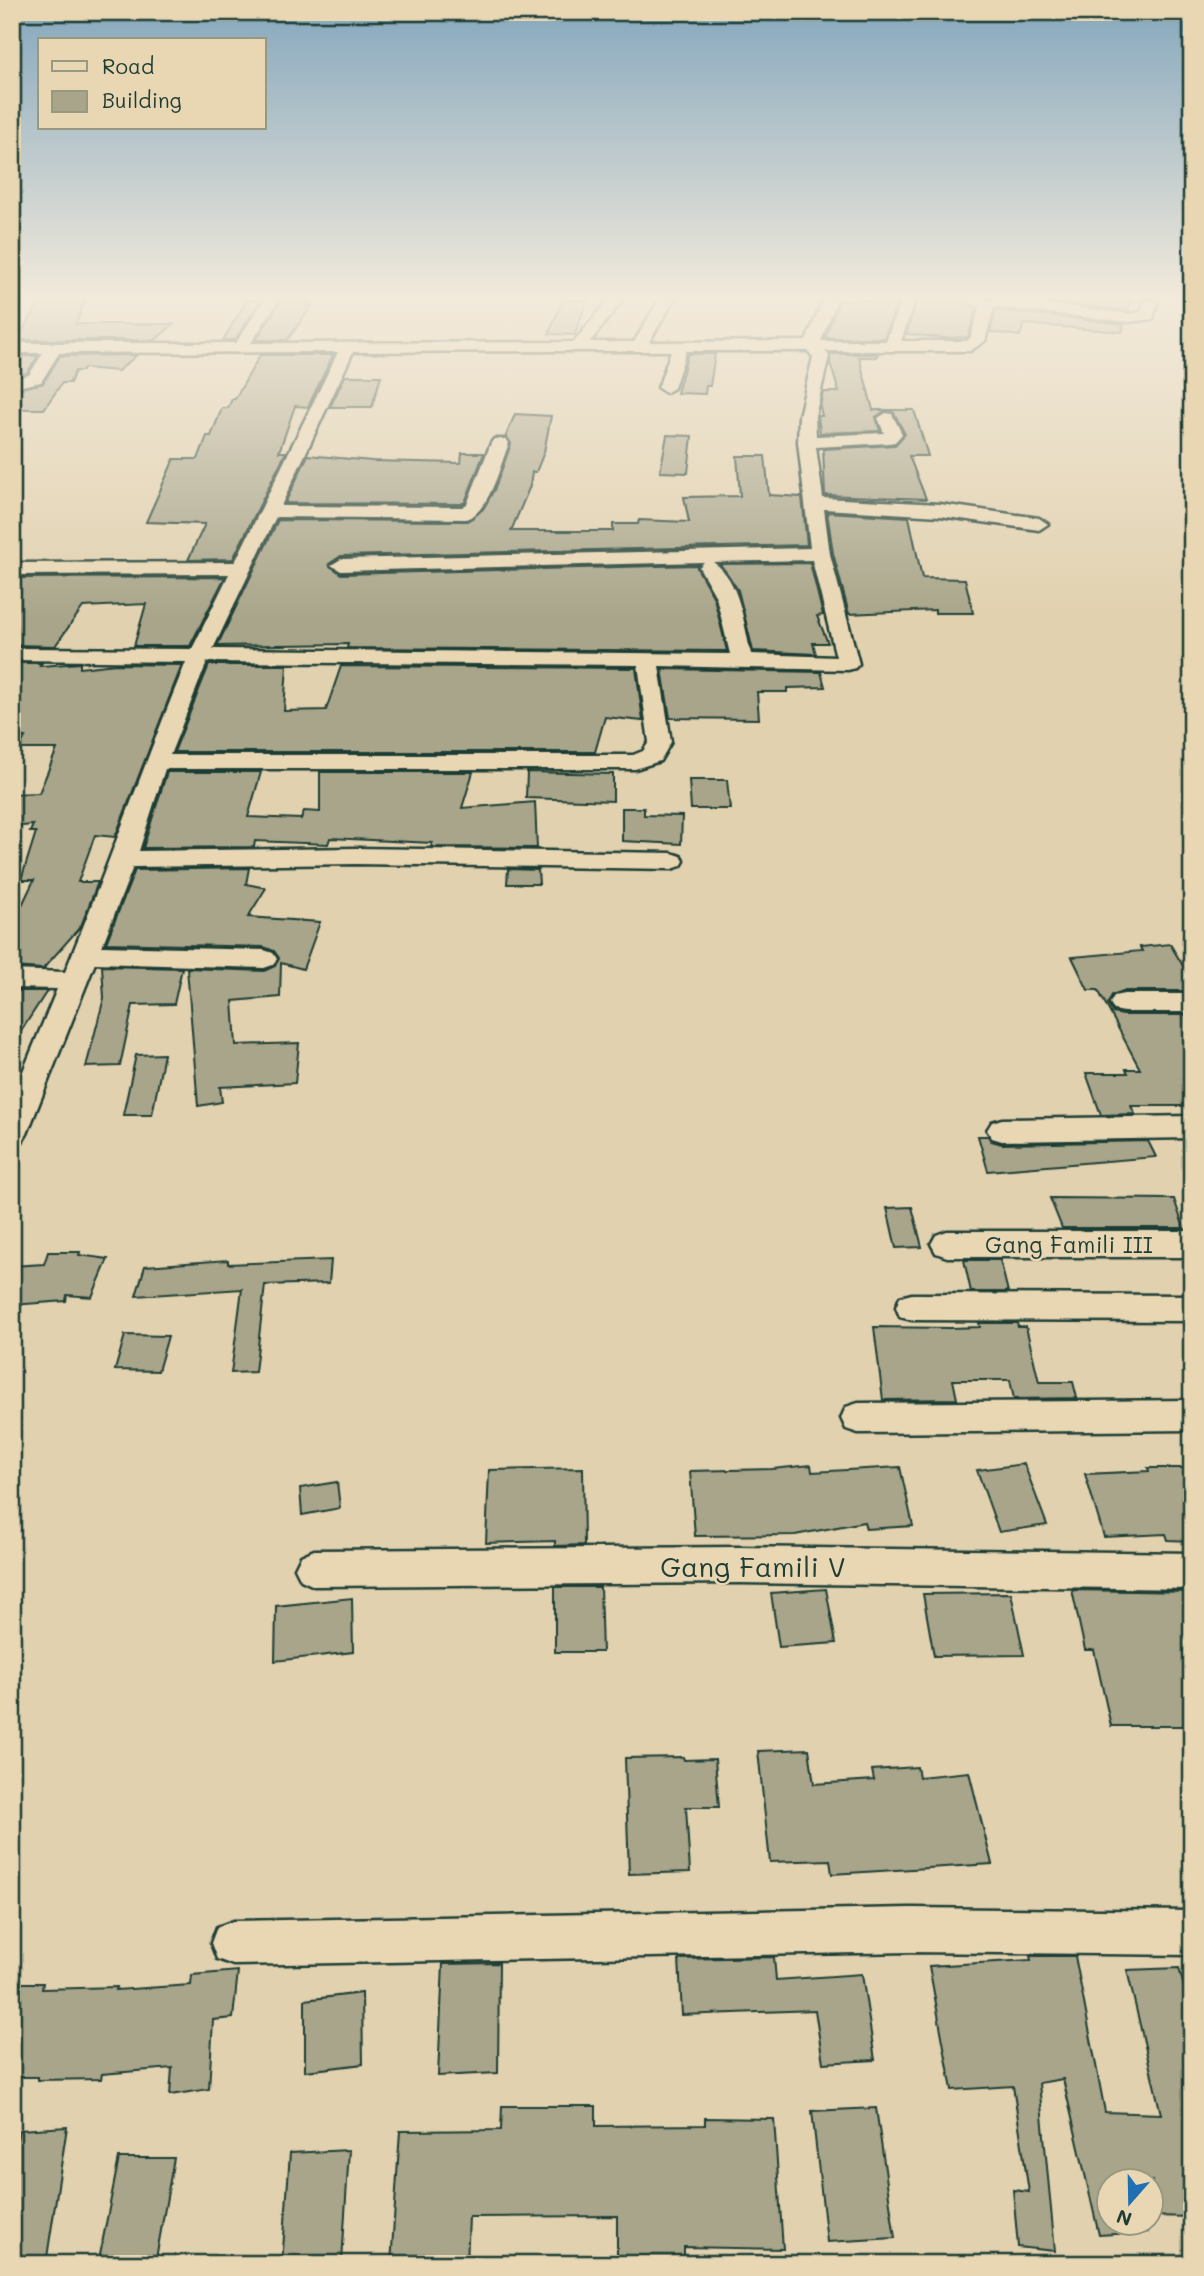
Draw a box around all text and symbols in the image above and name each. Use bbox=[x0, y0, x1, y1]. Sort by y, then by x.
legend bbox=[38, 38, 266, 130]
text: Road bbox=[102, 52, 154, 79]
text: Building bbox=[102, 86, 182, 113]
street label: Gang Famili III bbox=[985, 1229, 1153, 1259]
street label: Gang Famili V bbox=[660, 1548, 846, 1584]
north arrow bbox=[1096, 2168, 1166, 2238]
text: N bbox=[1113, 2204, 1135, 2233]

